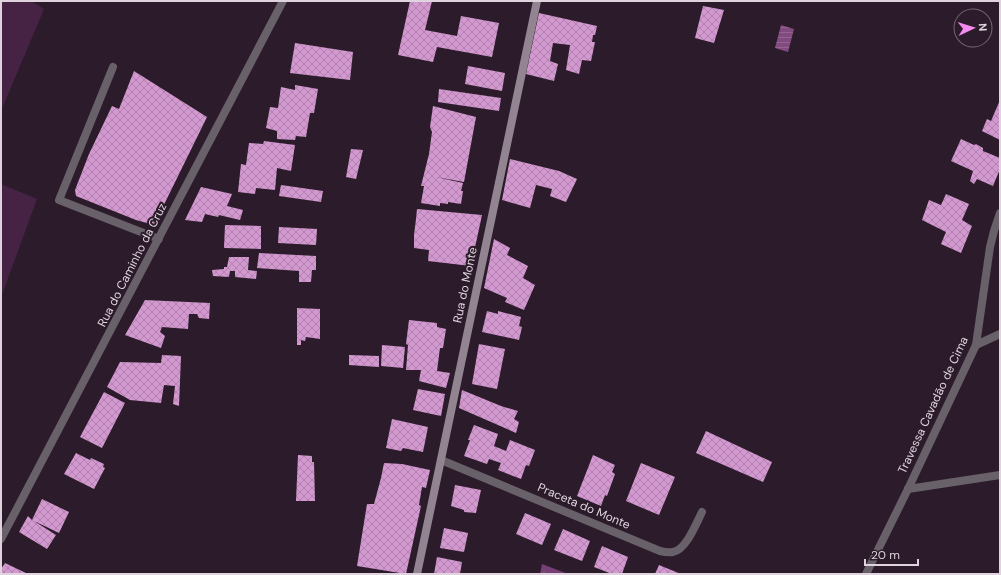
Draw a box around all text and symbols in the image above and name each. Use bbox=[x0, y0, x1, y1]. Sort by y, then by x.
north arrow bbox=[953, 8, 993, 48]
text: N bbox=[976, 23, 990, 32]
street label: Rua do Caminho da Cruz bbox=[94, 200, 170, 330]
street label: Rua do Monte bbox=[449, 246, 481, 324]
street label: Travessa Cavadão de Cima bbox=[894, 334, 972, 476]
street label: Praceta do Monte bbox=[535, 479, 633, 533]
scale bar bbox=[865, 541, 918, 567]
text: 20 m bbox=[871, 547, 900, 563]

